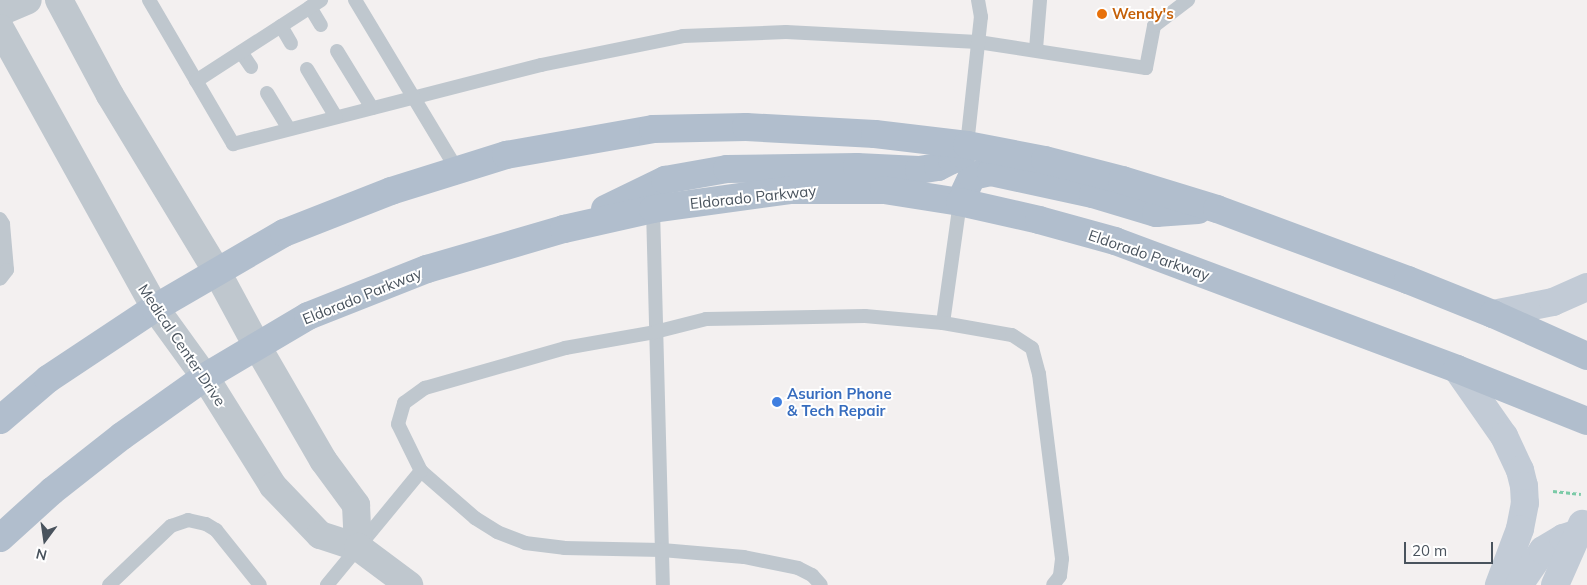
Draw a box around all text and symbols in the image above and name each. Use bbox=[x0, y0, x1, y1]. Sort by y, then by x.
place label: Wendy's bbox=[1112, 5, 1174, 23]
marker: Wendy's bbox=[1096, 8, 1108, 20]
street label: Eldorado Parkway bbox=[689, 181, 817, 213]
street label: Eldorado Parkway bbox=[1086, 226, 1212, 284]
street label: Eldorado Parkway bbox=[300, 264, 424, 328]
street label: Medical Center Drive bbox=[135, 281, 229, 409]
place label: Asurion Phone & Tech Repair bbox=[787, 384, 892, 419]
marker: Asurion Phone & Tech Repair bbox=[771, 396, 783, 408]
north arrow bbox=[20, 515, 70, 565]
scale bar bbox=[1407, 532, 1496, 564]
text: 20 m bbox=[1412, 541, 1447, 560]
text: N bbox=[34, 545, 49, 565]

